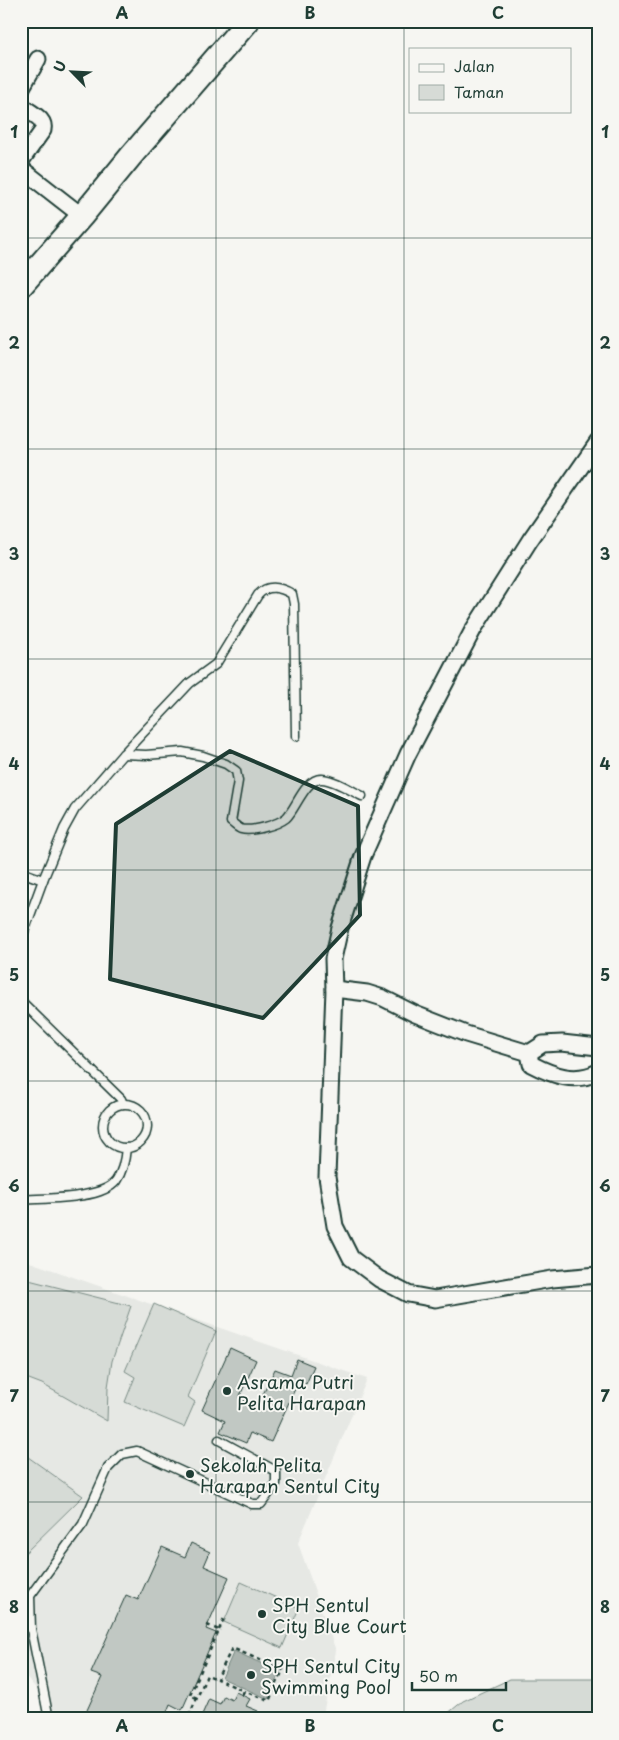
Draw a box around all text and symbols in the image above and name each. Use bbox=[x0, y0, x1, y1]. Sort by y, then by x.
text: A bbox=[116, 0, 129, 24]
text: B bbox=[305, 0, 316, 24]
text: C bbox=[492, 0, 504, 24]
north arrow bbox=[48, 48, 98, 98]
legend bbox=[409, 48, 572, 112]
text: Jalan bbox=[454, 54, 495, 77]
text: U bbox=[48, 57, 71, 76]
text: Taman bbox=[454, 80, 504, 103]
text: 1 bbox=[10, 119, 18, 143]
text: 1 bbox=[601, 119, 609, 143]
text: 2 bbox=[8, 330, 20, 354]
text: 2 bbox=[599, 330, 611, 354]
text: 3 bbox=[9, 541, 19, 565]
text: 3 bbox=[600, 541, 610, 565]
text: 4 bbox=[9, 751, 20, 775]
text: 4 bbox=[600, 751, 611, 775]
text: 5 bbox=[9, 962, 19, 986]
text: 5 bbox=[600, 962, 610, 986]
text: 6 bbox=[8, 1173, 20, 1197]
text: 6 bbox=[599, 1173, 611, 1197]
place label: Asrama Putri Pelita Harapan bbox=[237, 1368, 366, 1416]
text: 7 bbox=[9, 1383, 19, 1407]
text: 7 bbox=[600, 1383, 610, 1407]
marker: Asrama Putri Pelita Harapan bbox=[221, 1385, 233, 1397]
place label: Sekolah Pelita Harapan Sentul City bbox=[200, 1451, 380, 1499]
marker: Sekolah Pelita Harapan Sentul City bbox=[184, 1468, 196, 1480]
place label: SPH Sentul City Blue Court bbox=[272, 1591, 407, 1639]
text: 8 bbox=[9, 1594, 19, 1618]
text: 8 bbox=[600, 1594, 610, 1618]
marker: SPH Sentul City Blue Court bbox=[256, 1608, 268, 1620]
place label: SPH Sentul City Swimming Pool bbox=[261, 1652, 401, 1700]
scale bar bbox=[412, 1660, 505, 1692]
text: 50 m bbox=[419, 1664, 458, 1687]
marker: SPH Sentul City Swimming Pool bbox=[245, 1669, 257, 1681]
text: A bbox=[116, 1713, 129, 1737]
text: B bbox=[305, 1713, 316, 1737]
text: C bbox=[492, 1713, 504, 1737]

